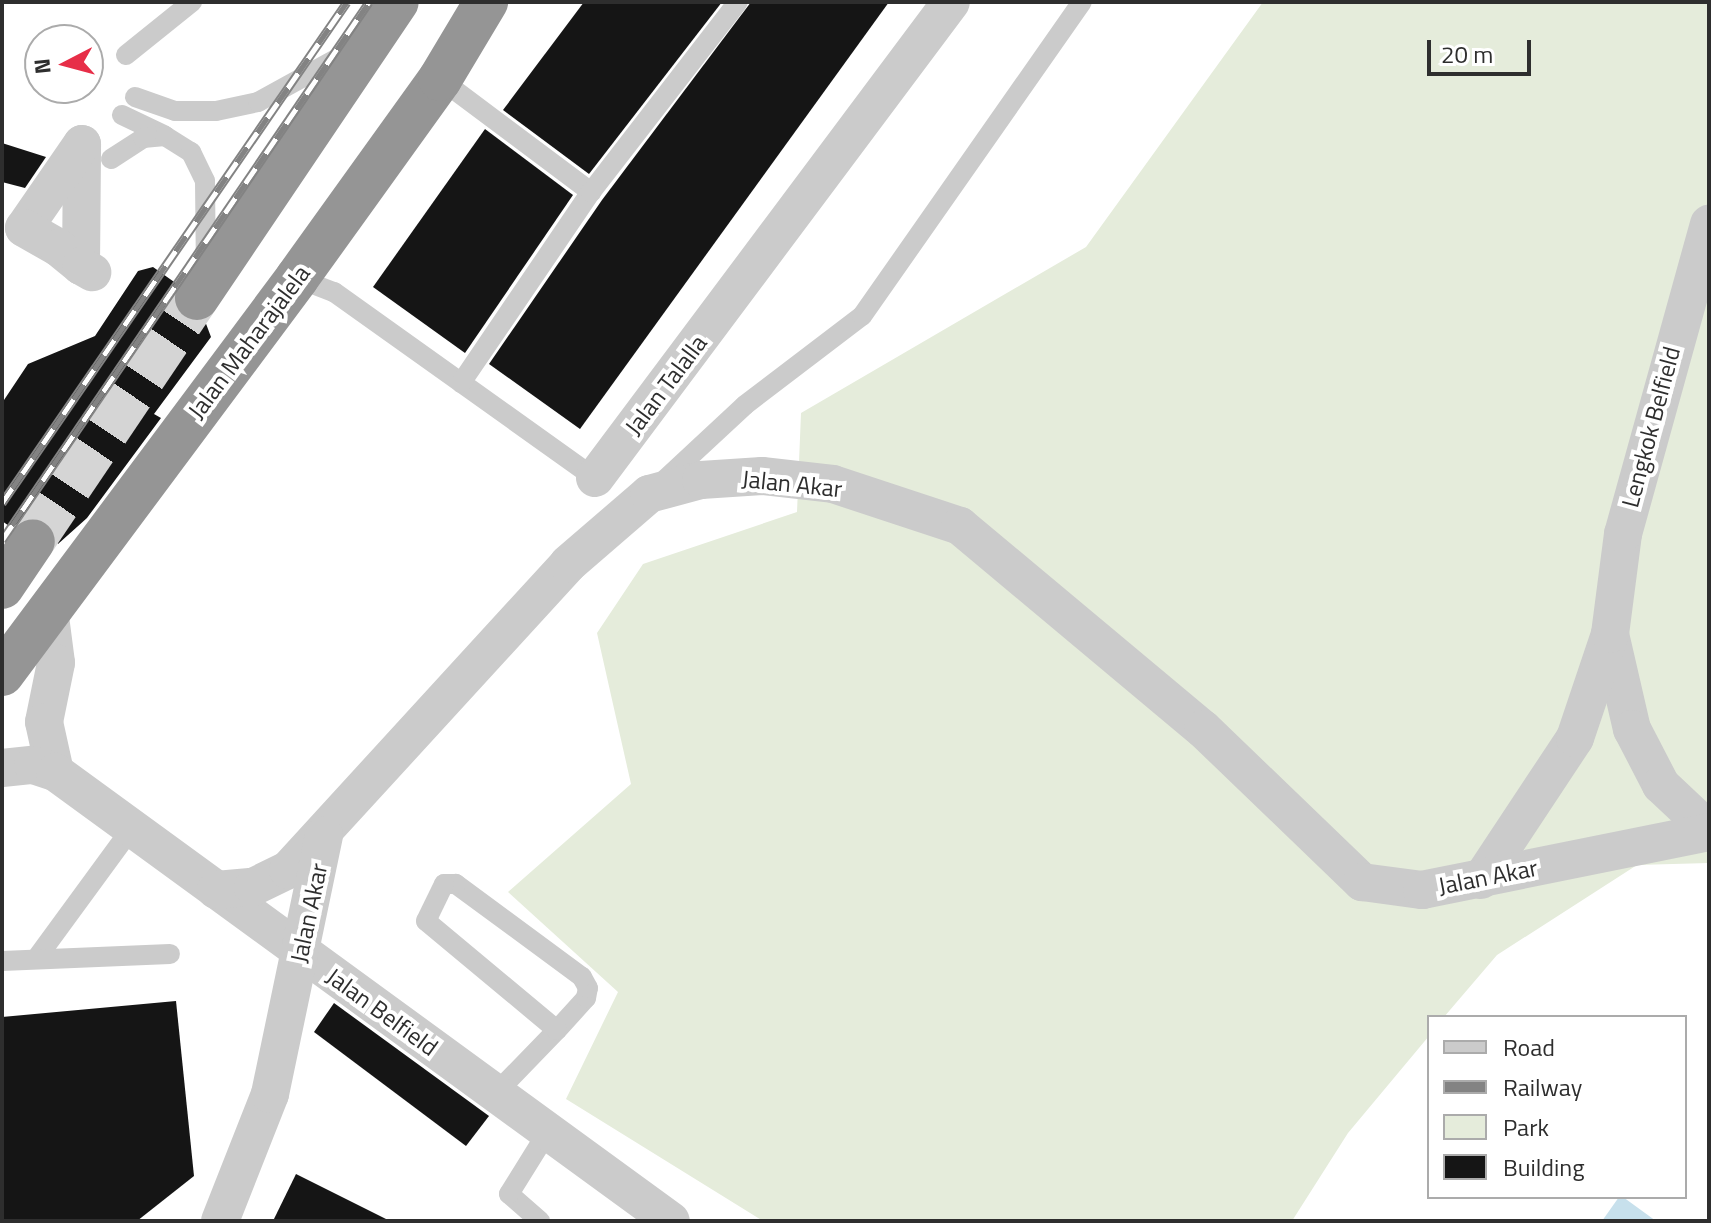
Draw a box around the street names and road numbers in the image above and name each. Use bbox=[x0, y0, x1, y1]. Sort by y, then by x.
street label: Jalan Maharajalela bbox=[182, 260, 316, 424]
street label: Jalan Talalla bbox=[619, 329, 713, 441]
street label: Lengkok Belfield bbox=[1616, 343, 1686, 511]
street label: Jalan Akar bbox=[740, 464, 844, 504]
street label: Jalan Akar bbox=[1436, 853, 1540, 901]
street label: Jalan Akar bbox=[284, 861, 334, 965]
street label: Jalan Belfield bbox=[321, 962, 443, 1062]

